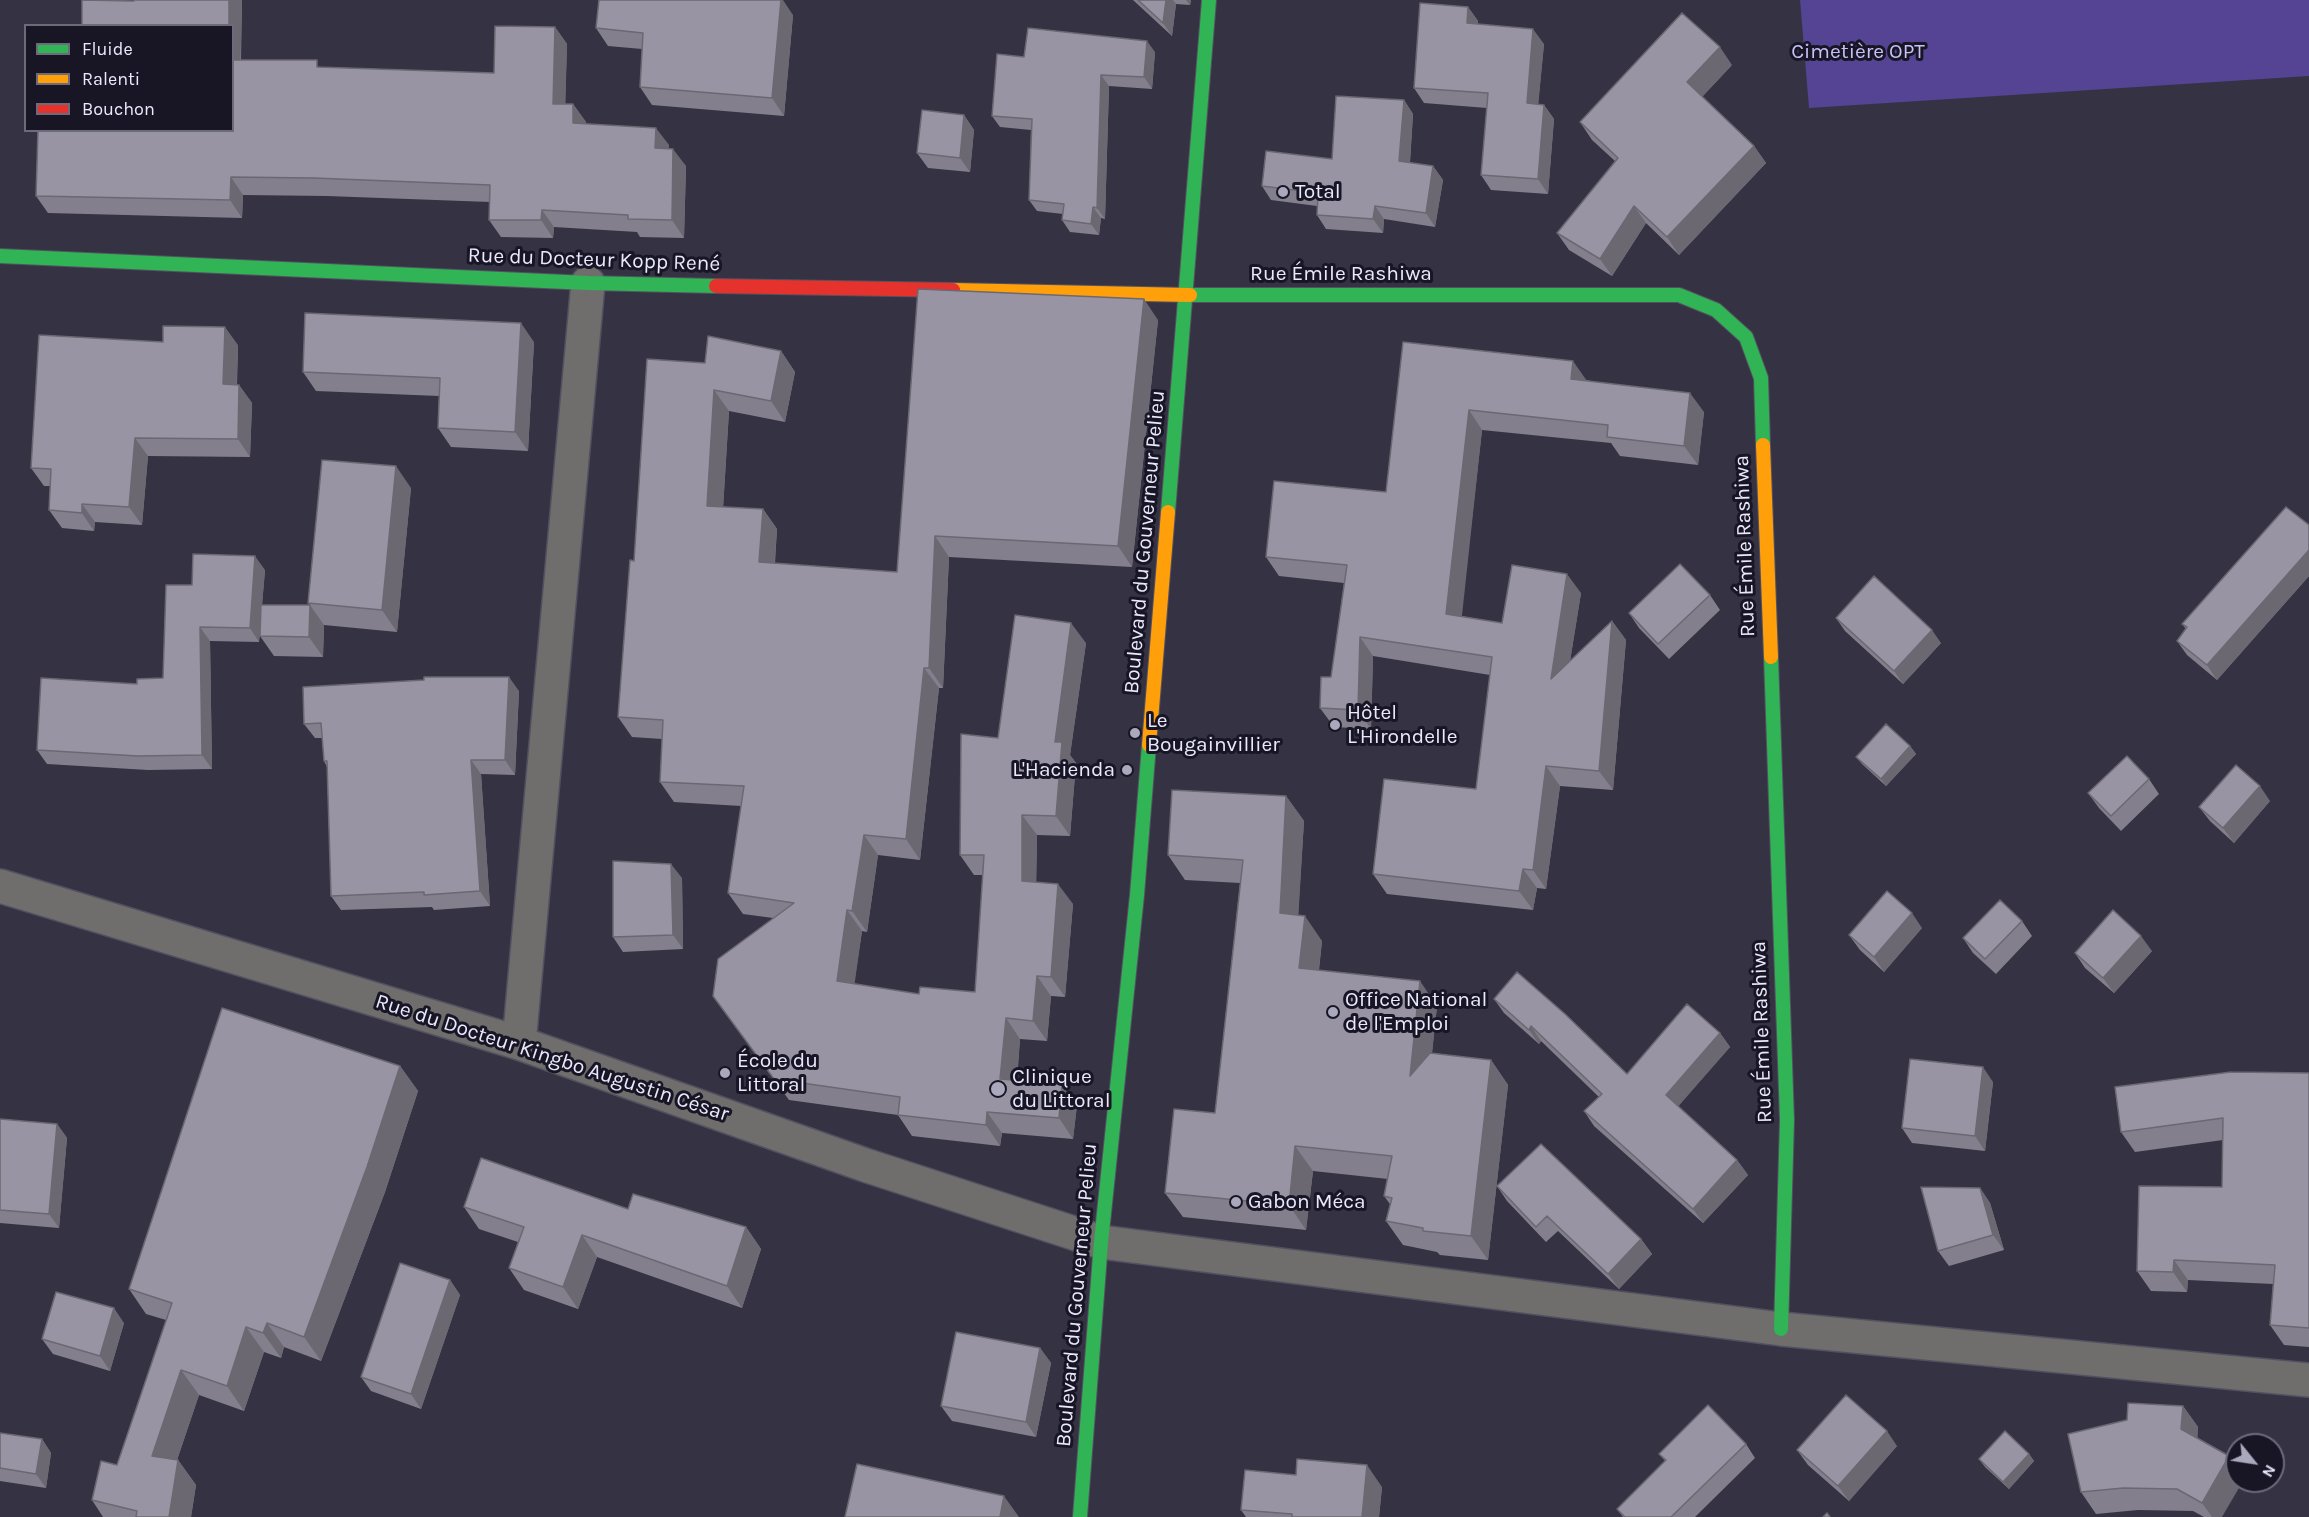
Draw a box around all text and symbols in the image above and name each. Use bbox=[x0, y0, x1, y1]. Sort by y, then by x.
legend bbox=[24, 24, 234, 132]
text: Fluide bbox=[82, 38, 133, 60]
park label: Cimetière OPT bbox=[1791, 39, 1925, 65]
text: Ralenti bbox=[82, 68, 140, 90]
text: Bouchon bbox=[82, 98, 155, 120]
place label: Total bbox=[1295, 179, 1341, 205]
marker: Total bbox=[1276, 185, 1290, 199]
street label: Rue du Docteur Kopp René bbox=[467, 243, 721, 277]
street label: Rue Émile Rashiwa bbox=[1250, 261, 1432, 287]
street label: Boulevard du Gouverneur Pelieu bbox=[1119, 389, 1171, 695]
street label: Rue Émile Rashiwa bbox=[1729, 455, 1761, 637]
place label: Hôtel L'Hirondelle bbox=[1347, 700, 1457, 750]
place label: Le Bougainvillier bbox=[1147, 708, 1280, 758]
marker: Hôtel L'Hirondelle bbox=[1328, 718, 1342, 732]
marker: Le Bougainvillier bbox=[1128, 726, 1142, 740]
place label: L'Hacienda bbox=[1012, 757, 1115, 783]
marker: L'Hacienda bbox=[1120, 763, 1134, 777]
street label: Rue Émile Rashiwa bbox=[1746, 941, 1778, 1123]
place label: Office National de l'Emploi bbox=[1345, 987, 1487, 1037]
street label: Rue du Docteur Kingbo Augustin César bbox=[372, 989, 732, 1127]
marker: Office National de l'Emploi bbox=[1326, 1005, 1340, 1019]
place label: École du Littoral bbox=[737, 1048, 818, 1098]
place label: Clinique du Littoral bbox=[1012, 1064, 1111, 1114]
marker: École du Littoral bbox=[718, 1066, 732, 1080]
marker: Clinique du Littoral bbox=[989, 1080, 1007, 1098]
street label: Boulevard du Gouverneur Pelieu bbox=[1051, 1142, 1103, 1448]
place label: Gabon Méca bbox=[1248, 1189, 1366, 1215]
marker: Gabon Méca bbox=[1229, 1195, 1243, 1209]
north arrow bbox=[2225, 1433, 2285, 1493]
text: N bbox=[2258, 1462, 2280, 1481]

